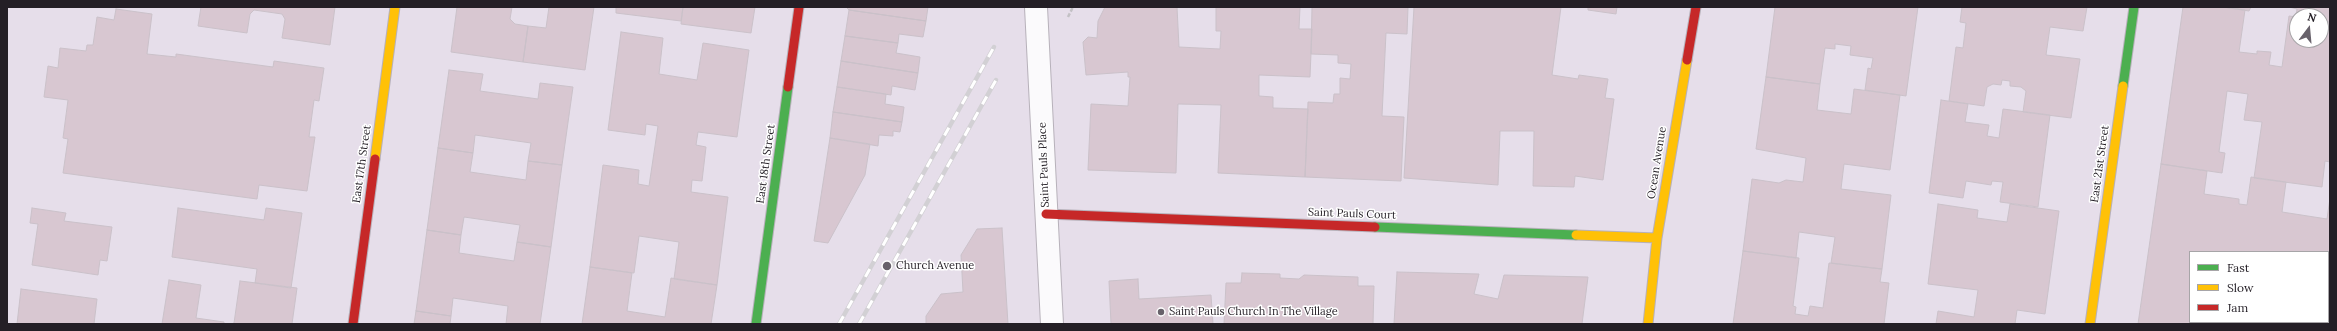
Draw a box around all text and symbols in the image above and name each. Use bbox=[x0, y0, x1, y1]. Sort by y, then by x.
north arrow bbox=[2289, 8, 2329, 48]
text: N bbox=[2306, 10, 2318, 25]
street label: Saint Pauls Place bbox=[1036, 122, 1052, 208]
street label: East 17th Street bbox=[350, 124, 374, 204]
street label: East 18th Street bbox=[754, 124, 778, 204]
street label: East 21st Street bbox=[2088, 124, 2112, 204]
street label: Ocean Avenue bbox=[1645, 126, 1669, 200]
street label: Saint Pauls Court bbox=[1308, 206, 1396, 222]
legend bbox=[2189, 251, 2329, 323]
place label: Church Avenue bbox=[896, 259, 974, 273]
marker: Church Avenue bbox=[881, 260, 893, 272]
text: Fast bbox=[2227, 260, 2250, 275]
text: Slow bbox=[2227, 280, 2254, 295]
text: Jam bbox=[2227, 300, 2248, 315]
place label: Saint Pauls Church In The Village bbox=[1169, 305, 1338, 319]
marker: Saint Pauls Church In The Village bbox=[1156, 307, 1166, 317]

